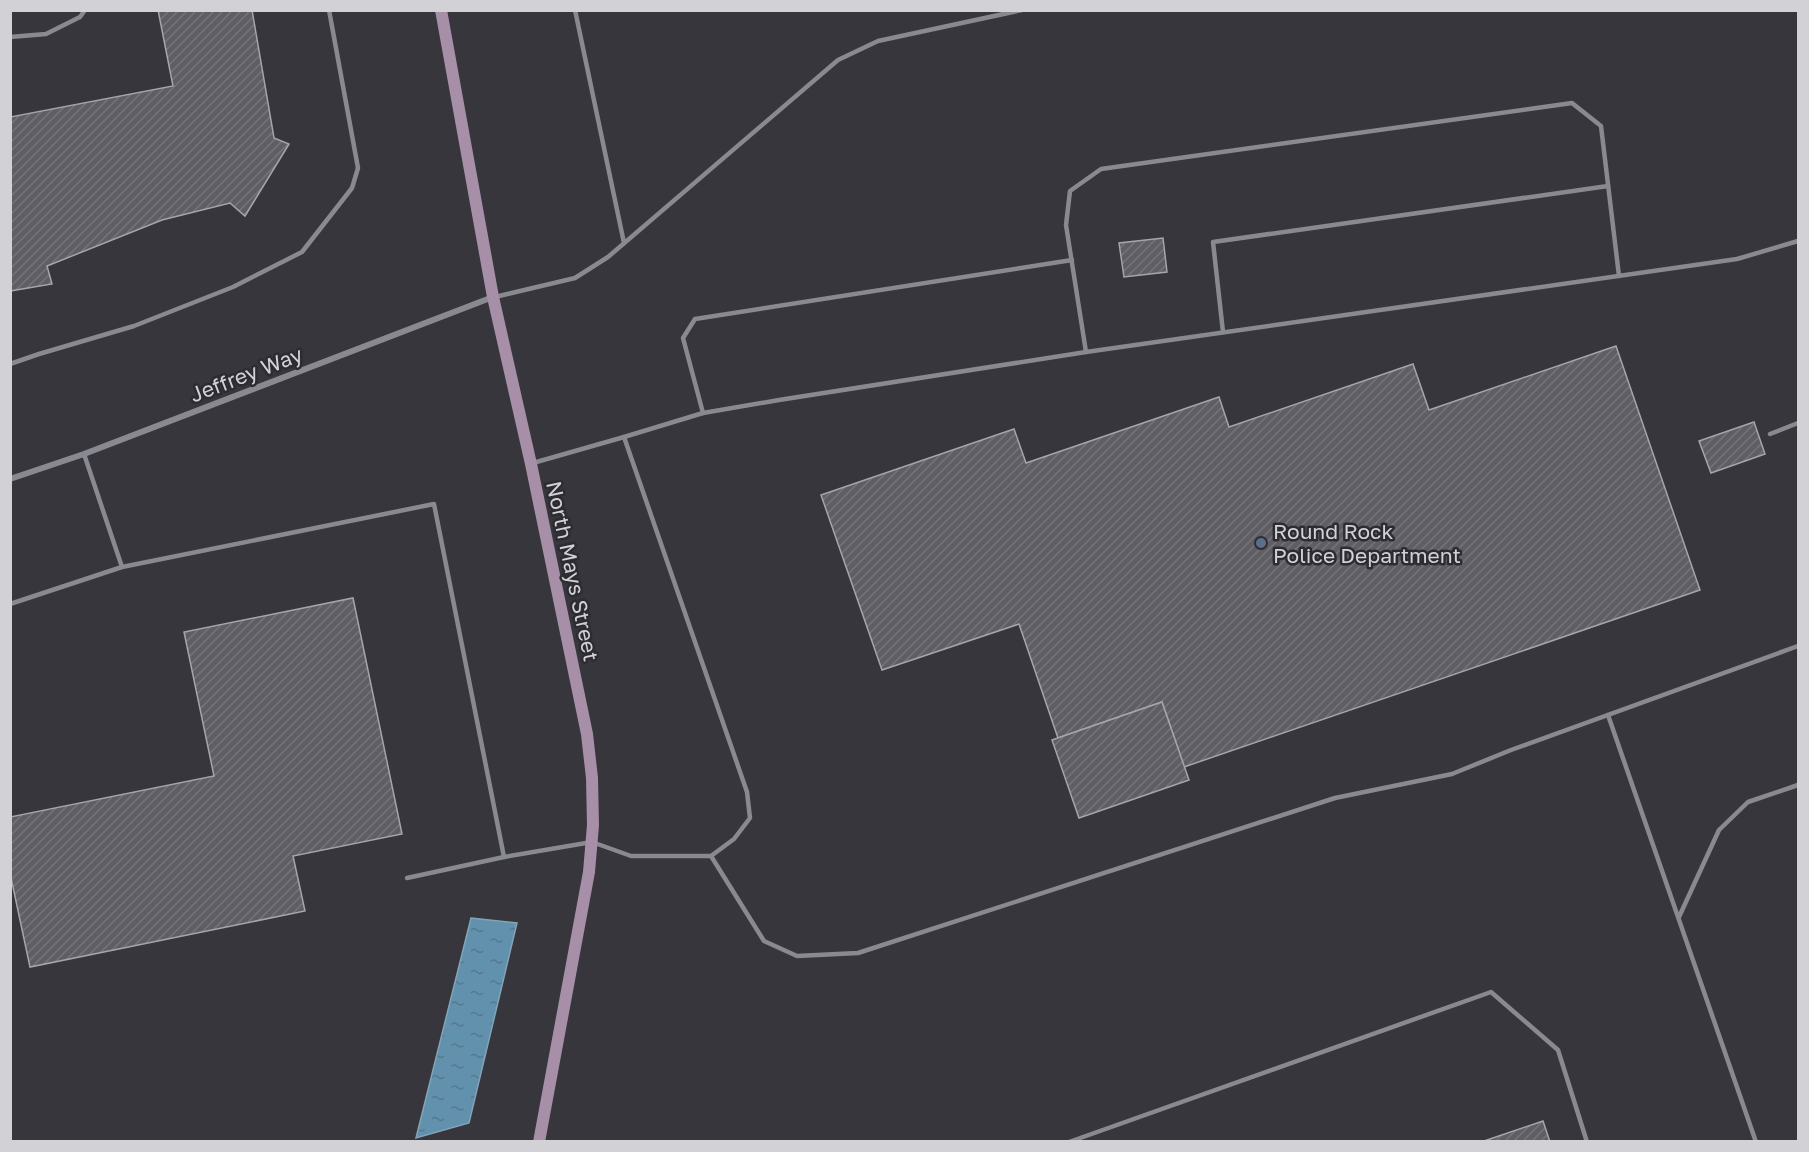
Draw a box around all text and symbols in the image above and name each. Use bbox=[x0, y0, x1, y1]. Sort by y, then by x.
street label: Jeffrey Way bbox=[186, 341, 306, 407]
street label: North Mays Street bbox=[541, 479, 605, 663]
place label: Round Rock Police Department bbox=[1273, 518, 1461, 568]
marker: Round Rock Police Department bbox=[1254, 536, 1268, 550]

